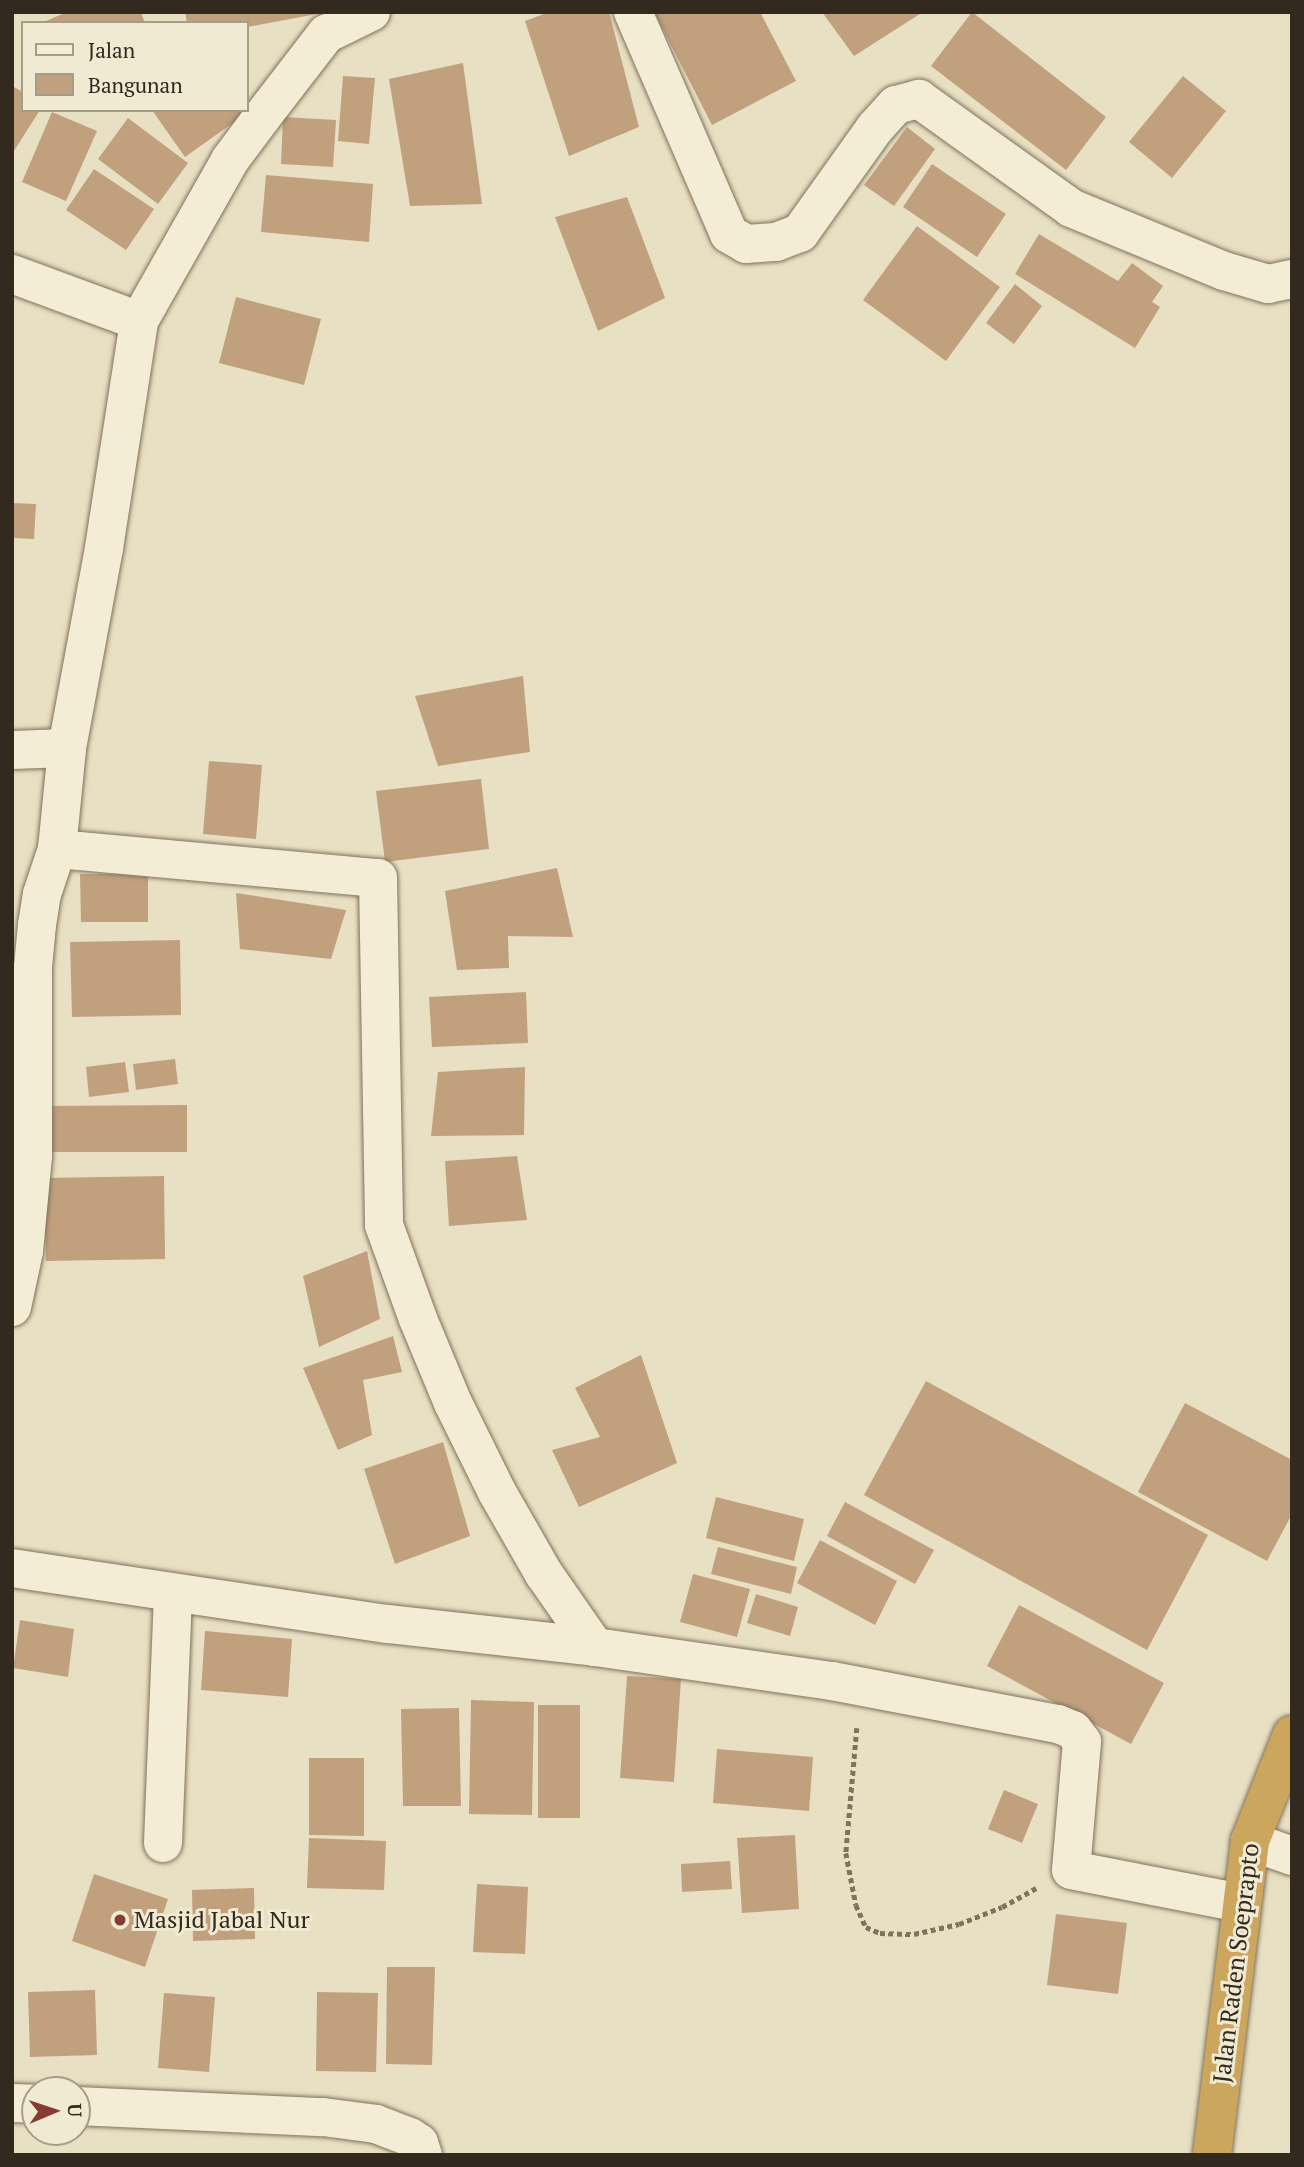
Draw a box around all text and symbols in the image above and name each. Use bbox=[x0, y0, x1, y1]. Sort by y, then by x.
legend bbox=[21, 21, 248, 112]
text: Jalan bbox=[88, 36, 135, 64]
text: Bangunan bbox=[88, 71, 183, 99]
street label: Jalan Raden Soeprapto bbox=[1207, 1842, 1265, 2084]
place label: Masjid Jabal Nur bbox=[134, 1906, 310, 1934]
marker: Masjid Jabal Nur bbox=[112, 1912, 128, 1928]
north arrow bbox=[21, 2076, 91, 2146]
text: U bbox=[63, 2103, 88, 2118]

